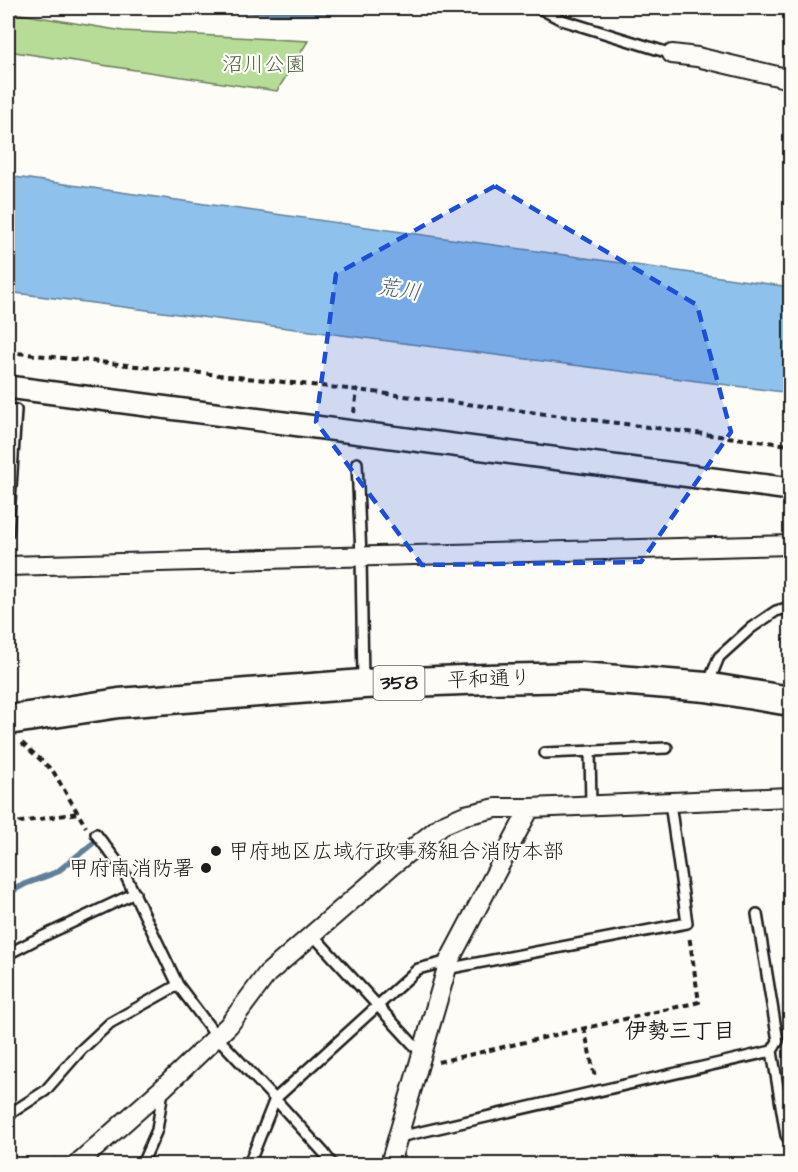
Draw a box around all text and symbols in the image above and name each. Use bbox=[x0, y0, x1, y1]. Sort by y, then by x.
park label: 沼川公園 bbox=[222, 50, 306, 79]
water label: 荒川 bbox=[375, 271, 423, 309]
street label: 平和通り bbox=[447, 663, 531, 695]
road number: 358 bbox=[374, 666, 424, 700]
place label: 甲府地区広域行政事務組合消防本部 bbox=[228, 837, 564, 866]
marker: 甲府地区広域行政事務組合消防本部 bbox=[209, 844, 223, 858]
place label: 甲府南消防署 bbox=[68, 854, 194, 883]
marker: 甲府南消防署 bbox=[199, 861, 213, 875]
district label: 伊勢三丁目 bbox=[625, 1016, 735, 1047]

